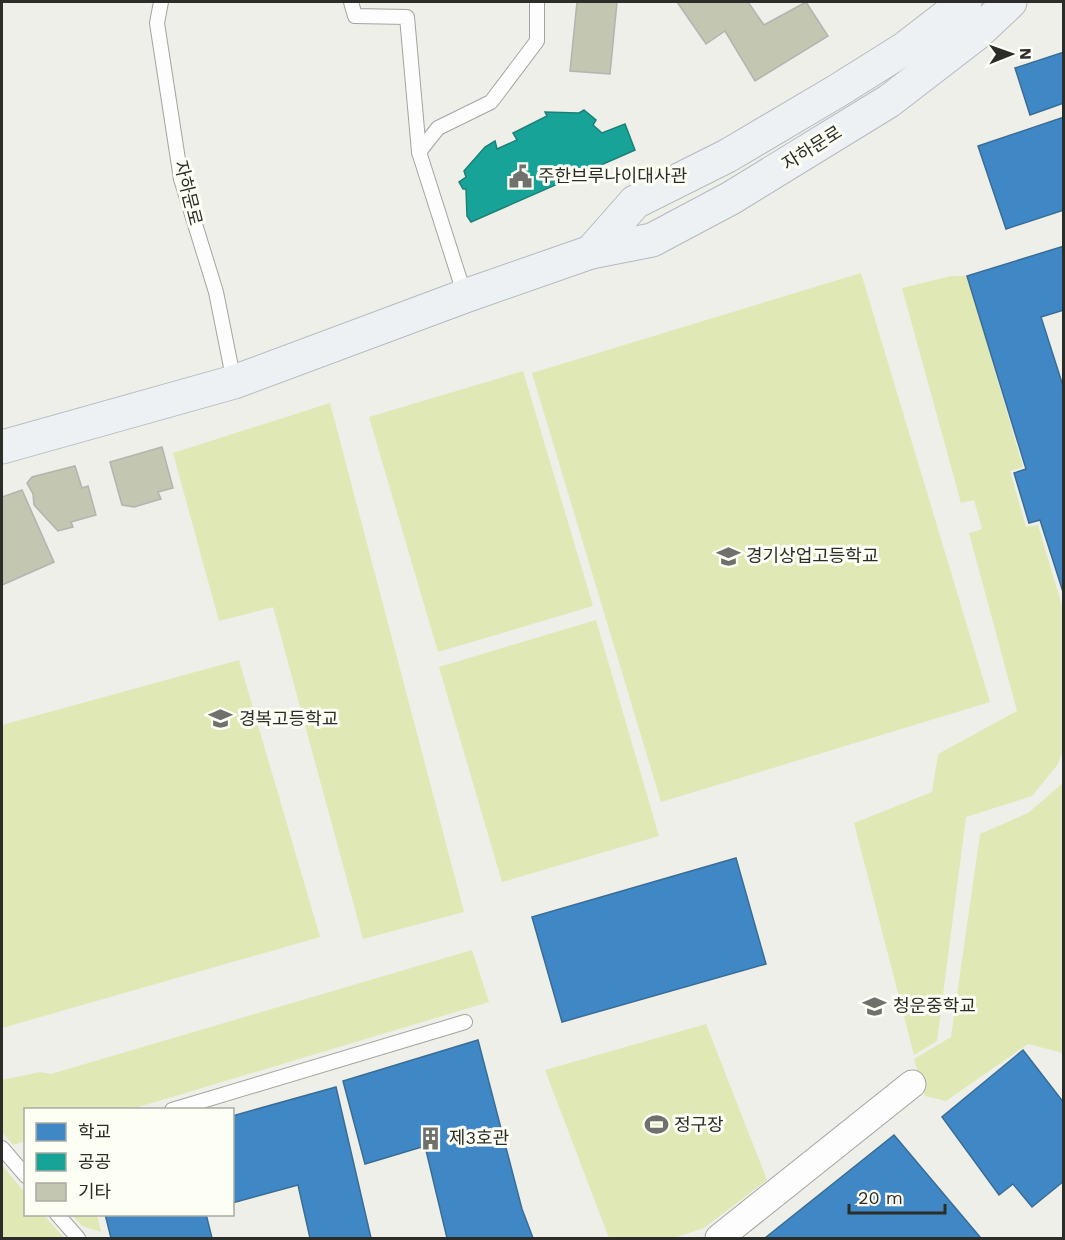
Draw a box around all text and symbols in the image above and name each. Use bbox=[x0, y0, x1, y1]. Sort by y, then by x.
north arrow bbox=[981, 24, 1041, 84]
text: N bbox=[1016, 48, 1035, 60]
street label: 자하문로 bbox=[778, 121, 845, 174]
street label: 자하문로 bbox=[170, 158, 207, 228]
public building icon: 주한브루나이대사관 bbox=[507, 163, 533, 189]
place label: 주한브루나이대사관 bbox=[538, 165, 687, 186]
school or university icon: 경기상업고등학교 bbox=[715, 543, 741, 569]
place label: 경기상업고등학교 bbox=[746, 545, 878, 566]
school or university icon: 경복고등학교 bbox=[208, 706, 234, 732]
place label: 경복고등학교 bbox=[239, 708, 338, 729]
school or university icon: 청운중학교 bbox=[862, 993, 888, 1019]
place label: 청운중학교 bbox=[893, 995, 976, 1016]
legend bbox=[24, 1108, 234, 1216]
sports icon: 정구장 bbox=[643, 1112, 669, 1138]
place label: 정구장 bbox=[674, 1114, 724, 1135]
text: 학교 bbox=[78, 1121, 111, 1142]
building icon: 제3호관 bbox=[418, 1125, 444, 1151]
place label: 제3호관 bbox=[449, 1127, 510, 1148]
text: 공공 bbox=[78, 1151, 111, 1172]
scale bar bbox=[849, 1177, 945, 1215]
text: 기타 bbox=[78, 1181, 112, 1202]
text: 20 m bbox=[858, 1187, 903, 1208]

